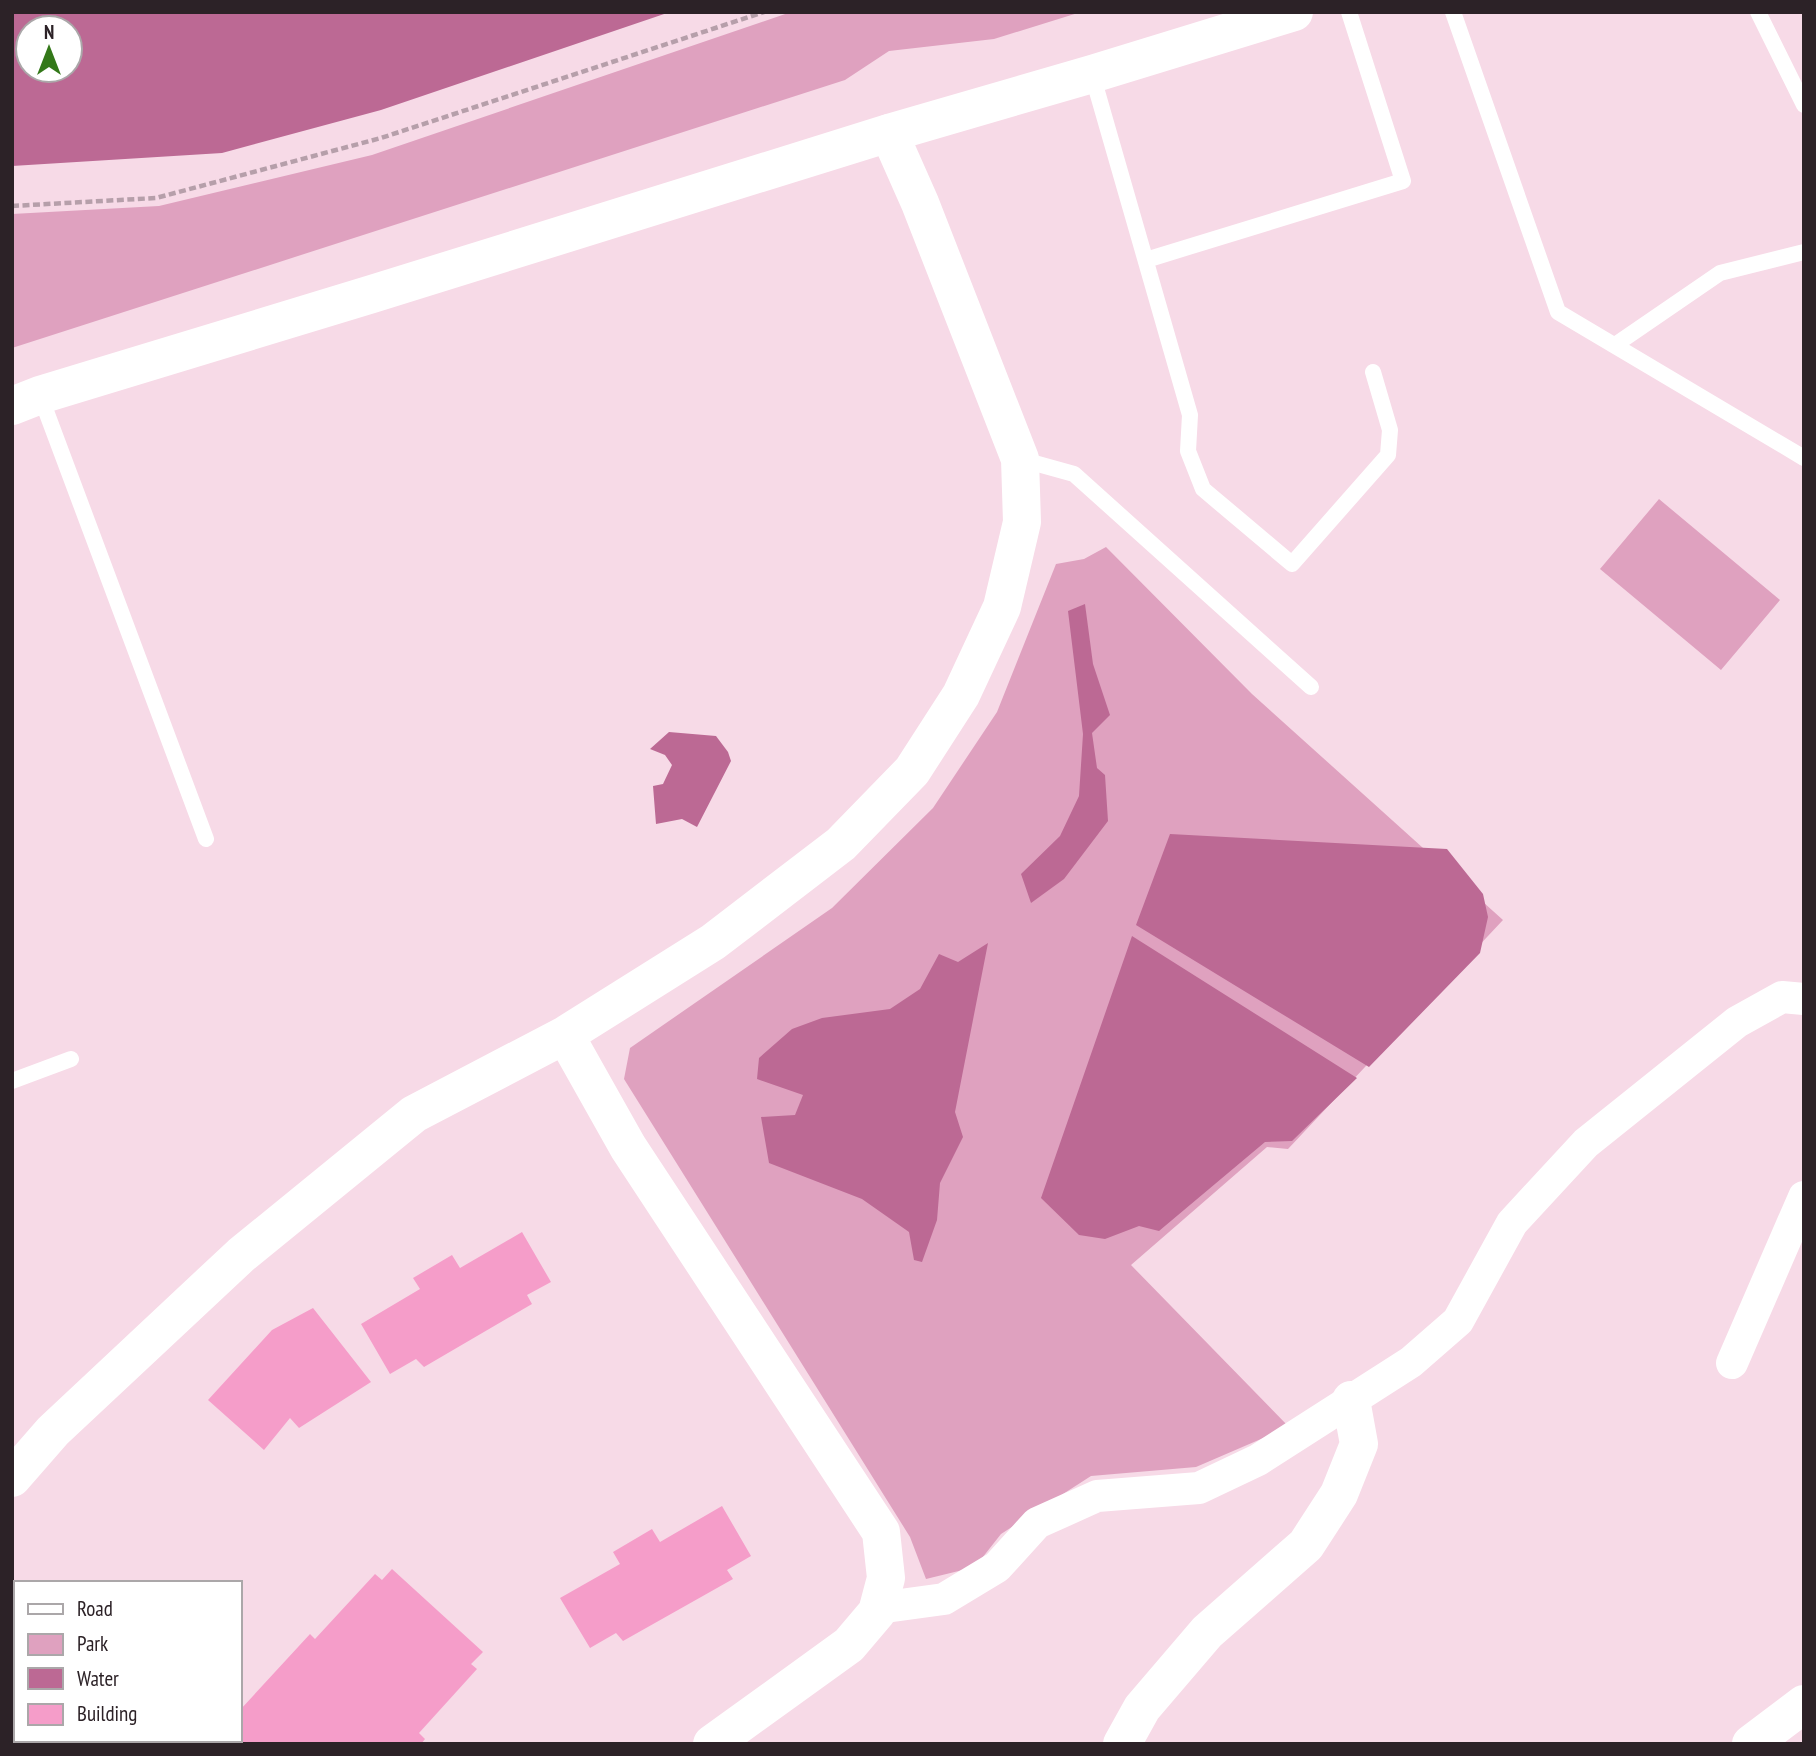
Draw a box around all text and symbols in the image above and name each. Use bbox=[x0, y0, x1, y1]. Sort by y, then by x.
north arrow bbox=[14, 14, 84, 84]
text: N bbox=[44, 20, 54, 44]
legend bbox=[14, 1581, 242, 1742]
text: Road bbox=[77, 1595, 113, 1622]
text: Park bbox=[77, 1630, 108, 1657]
text: Water bbox=[77, 1665, 119, 1692]
text: Building bbox=[77, 1700, 137, 1727]

